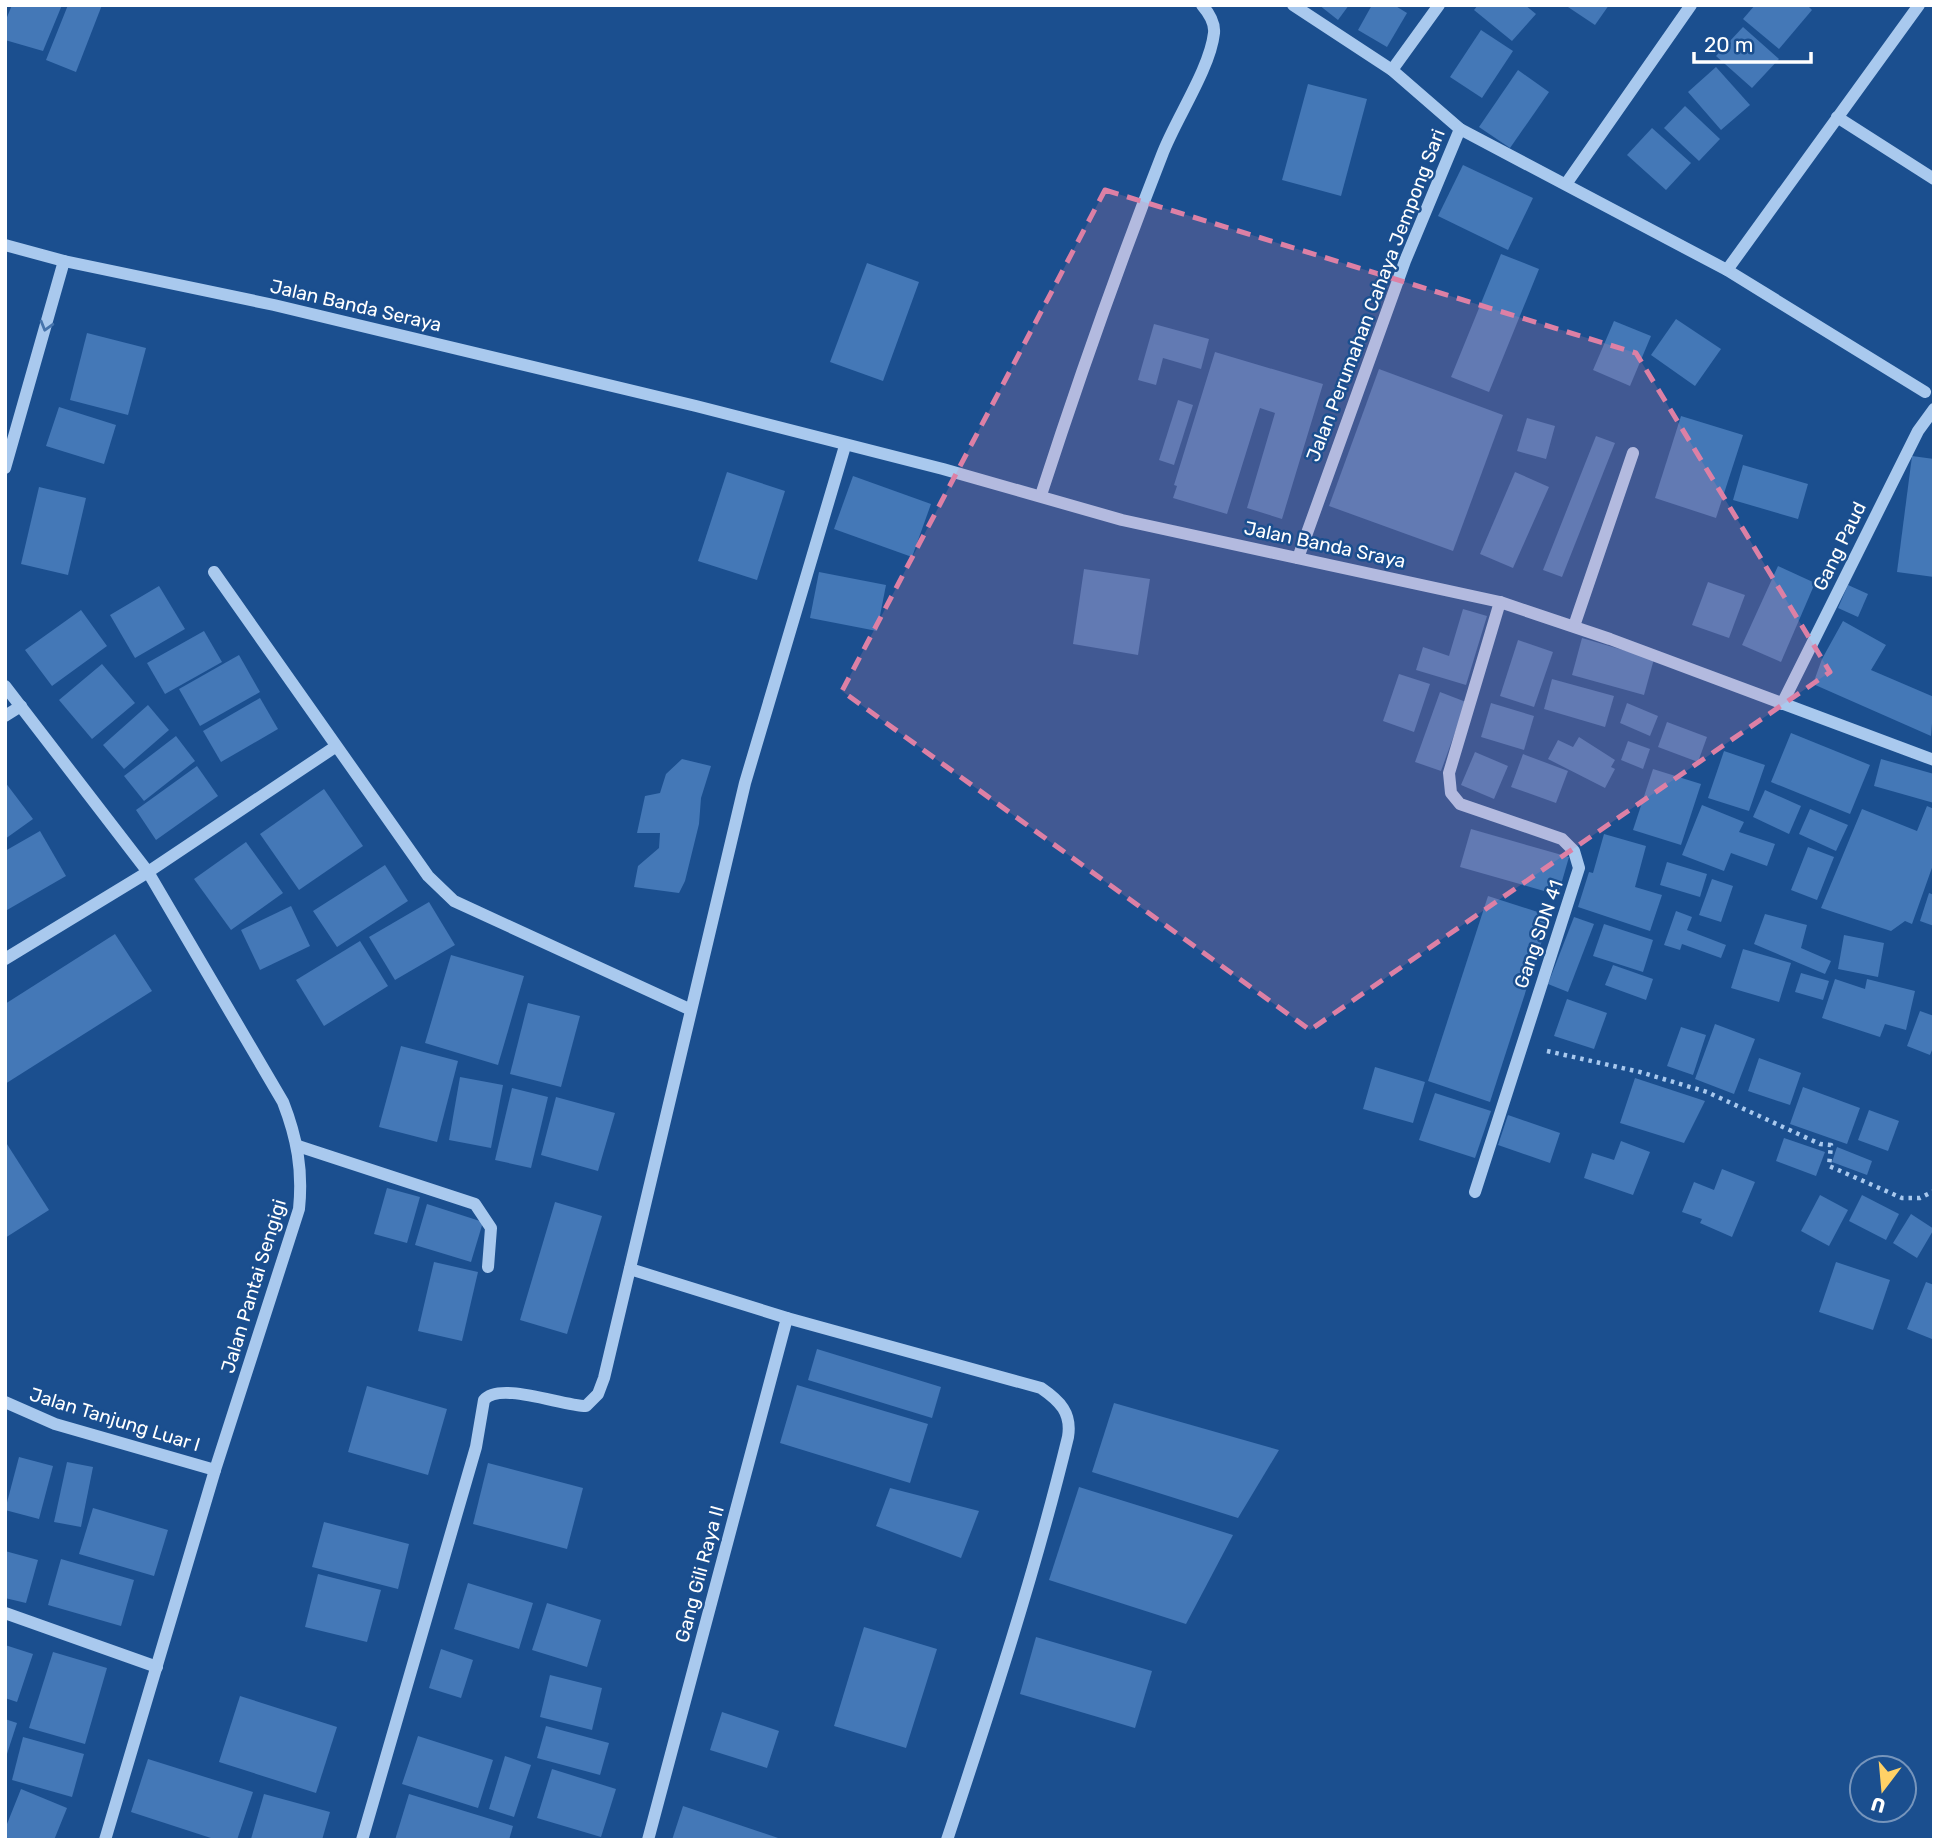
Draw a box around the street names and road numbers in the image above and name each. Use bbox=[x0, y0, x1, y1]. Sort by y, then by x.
street label: Jalan Perumahan Cahaya Jempong Sari bbox=[1301, 126, 1450, 465]
street label: Jalan Banda Seraya bbox=[268, 275, 444, 336]
street label: Gang Paud bbox=[1808, 498, 1871, 594]
street label: Jalan Banda Sraya bbox=[1242, 516, 1408, 573]
street label: Gang SDN 41 bbox=[1509, 877, 1568, 991]
street label: Jalan Pantai Sengigi bbox=[216, 1196, 291, 1376]
street label: Jalan Tanjung Luar I bbox=[27, 1383, 203, 1456]
street label: Gang Gili Raya II bbox=[670, 1503, 729, 1645]

